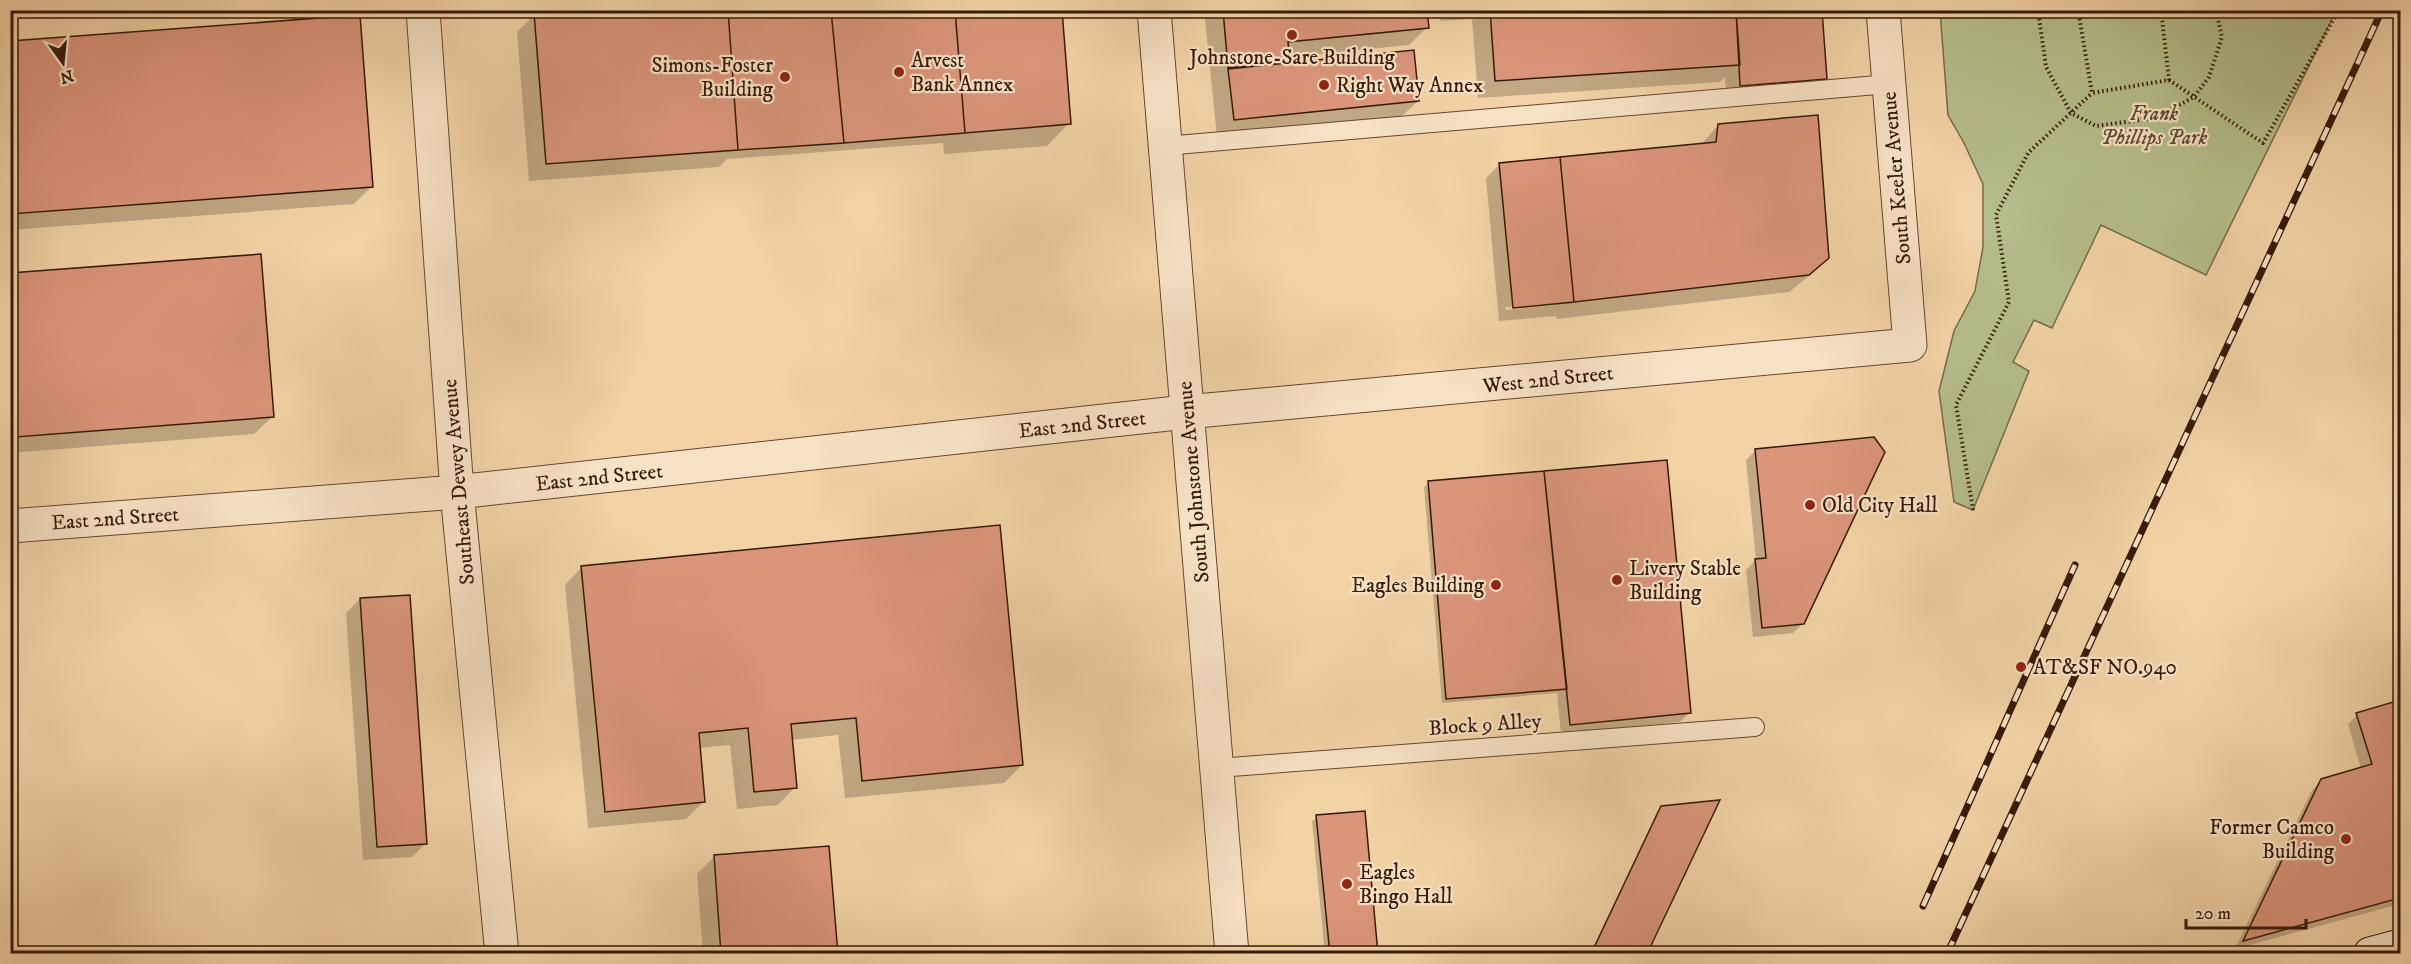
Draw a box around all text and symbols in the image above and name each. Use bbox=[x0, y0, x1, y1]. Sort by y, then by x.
marker: Johnstone-Sare Building bbox=[1285, 28, 1299, 42]
north arrow bbox=[33, 33, 93, 93]
place label: Johnstone-Sare Building bbox=[1187, 45, 1395, 71]
place label: Arvest Bank Annex bbox=[911, 48, 1013, 98]
place label: Simons-Foster Building bbox=[652, 53, 774, 103]
text: N bbox=[58, 65, 76, 88]
marker: Arvest Bank Annex bbox=[892, 65, 906, 79]
marker: Simons-Foster Building bbox=[778, 70, 792, 84]
place label: Right Way Annex bbox=[1336, 73, 1483, 99]
marker: Right Way Annex bbox=[1317, 78, 1331, 92]
street label: South Keeler Avenue bbox=[1876, 90, 1917, 265]
park label: Frank Phillips Park bbox=[2101, 101, 2207, 151]
street label: West 2nd Street bbox=[1481, 360, 1615, 400]
street label: Southeast Dewey Avenue bbox=[437, 378, 481, 586]
street label: South Johnstone Avenue bbox=[1172, 380, 1216, 584]
street label: East 2nd Street bbox=[1017, 405, 1147, 445]
street label: East 2nd Street bbox=[534, 458, 664, 498]
place label: Old City Hall bbox=[1822, 493, 1938, 519]
marker: Old City Hall bbox=[1803, 498, 1817, 512]
street label: East 2nd Street bbox=[50, 502, 180, 536]
place label: Livery Stable Building bbox=[1629, 556, 1741, 606]
place label: Eagles Building bbox=[1351, 573, 1485, 599]
marker: Livery Stable Building bbox=[1610, 573, 1624, 587]
marker: Eagles Building bbox=[1489, 578, 1503, 592]
place label: AT&SF NO.940 bbox=[2033, 655, 2177, 681]
marker: AT&SF NO.940 bbox=[2014, 660, 2028, 674]
street label: Block 9 Alley bbox=[1428, 708, 1543, 742]
place label: Former Camco Building bbox=[2209, 815, 2335, 865]
marker: Former Camco Building bbox=[2339, 832, 2353, 846]
place label: Eagles Bingo Hall bbox=[1359, 860, 1453, 910]
marker: Eagles Bingo Hall bbox=[1340, 877, 1354, 891]
scale bar bbox=[2186, 892, 2306, 930]
text: 20 m bbox=[2195, 903, 2231, 925]

